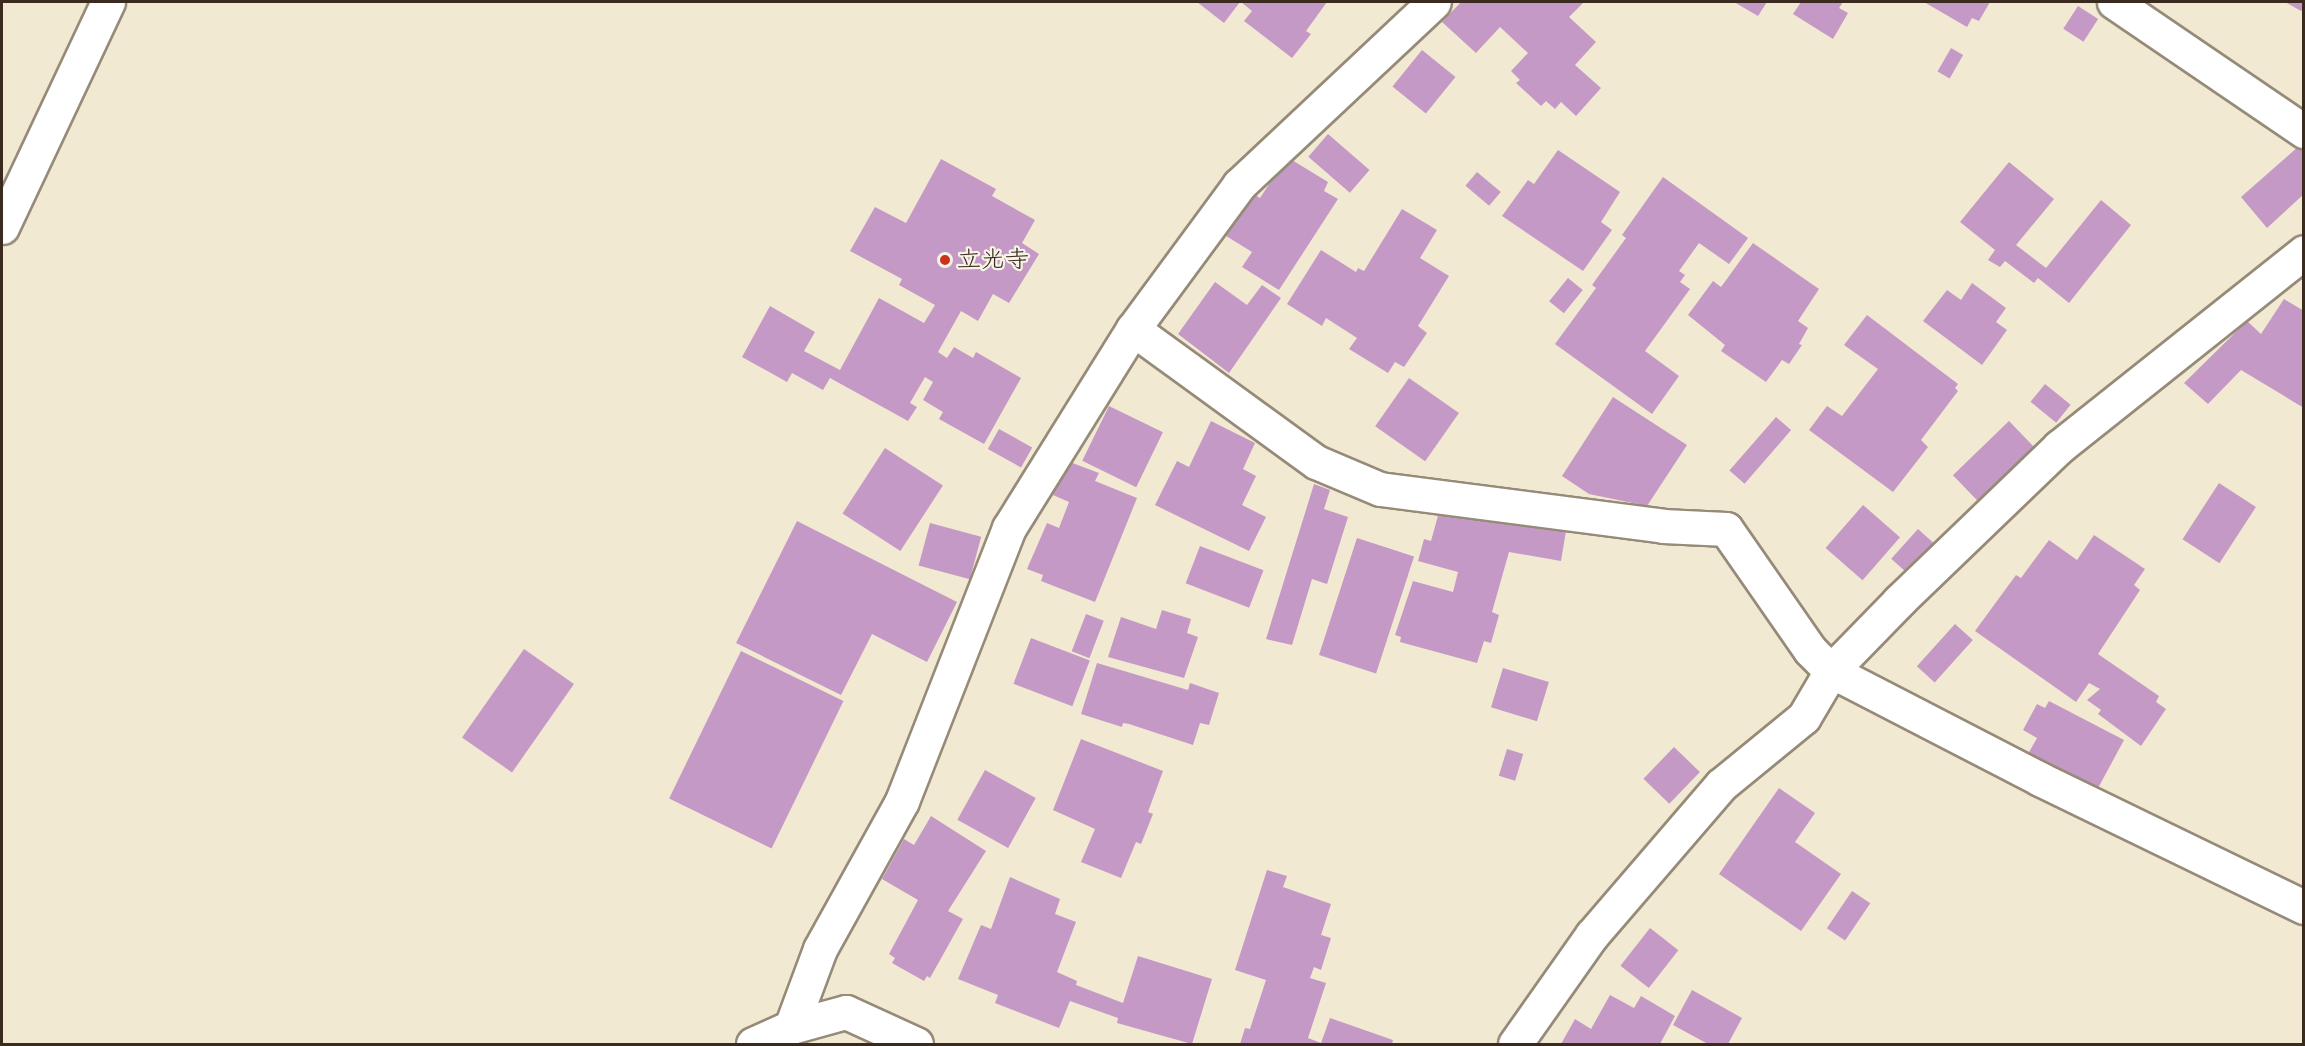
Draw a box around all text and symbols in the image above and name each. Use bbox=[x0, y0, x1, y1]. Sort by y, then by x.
place label: 立光寺 bbox=[957, 246, 1029, 274]
marker: 立光寺 bbox=[938, 253, 952, 267]

